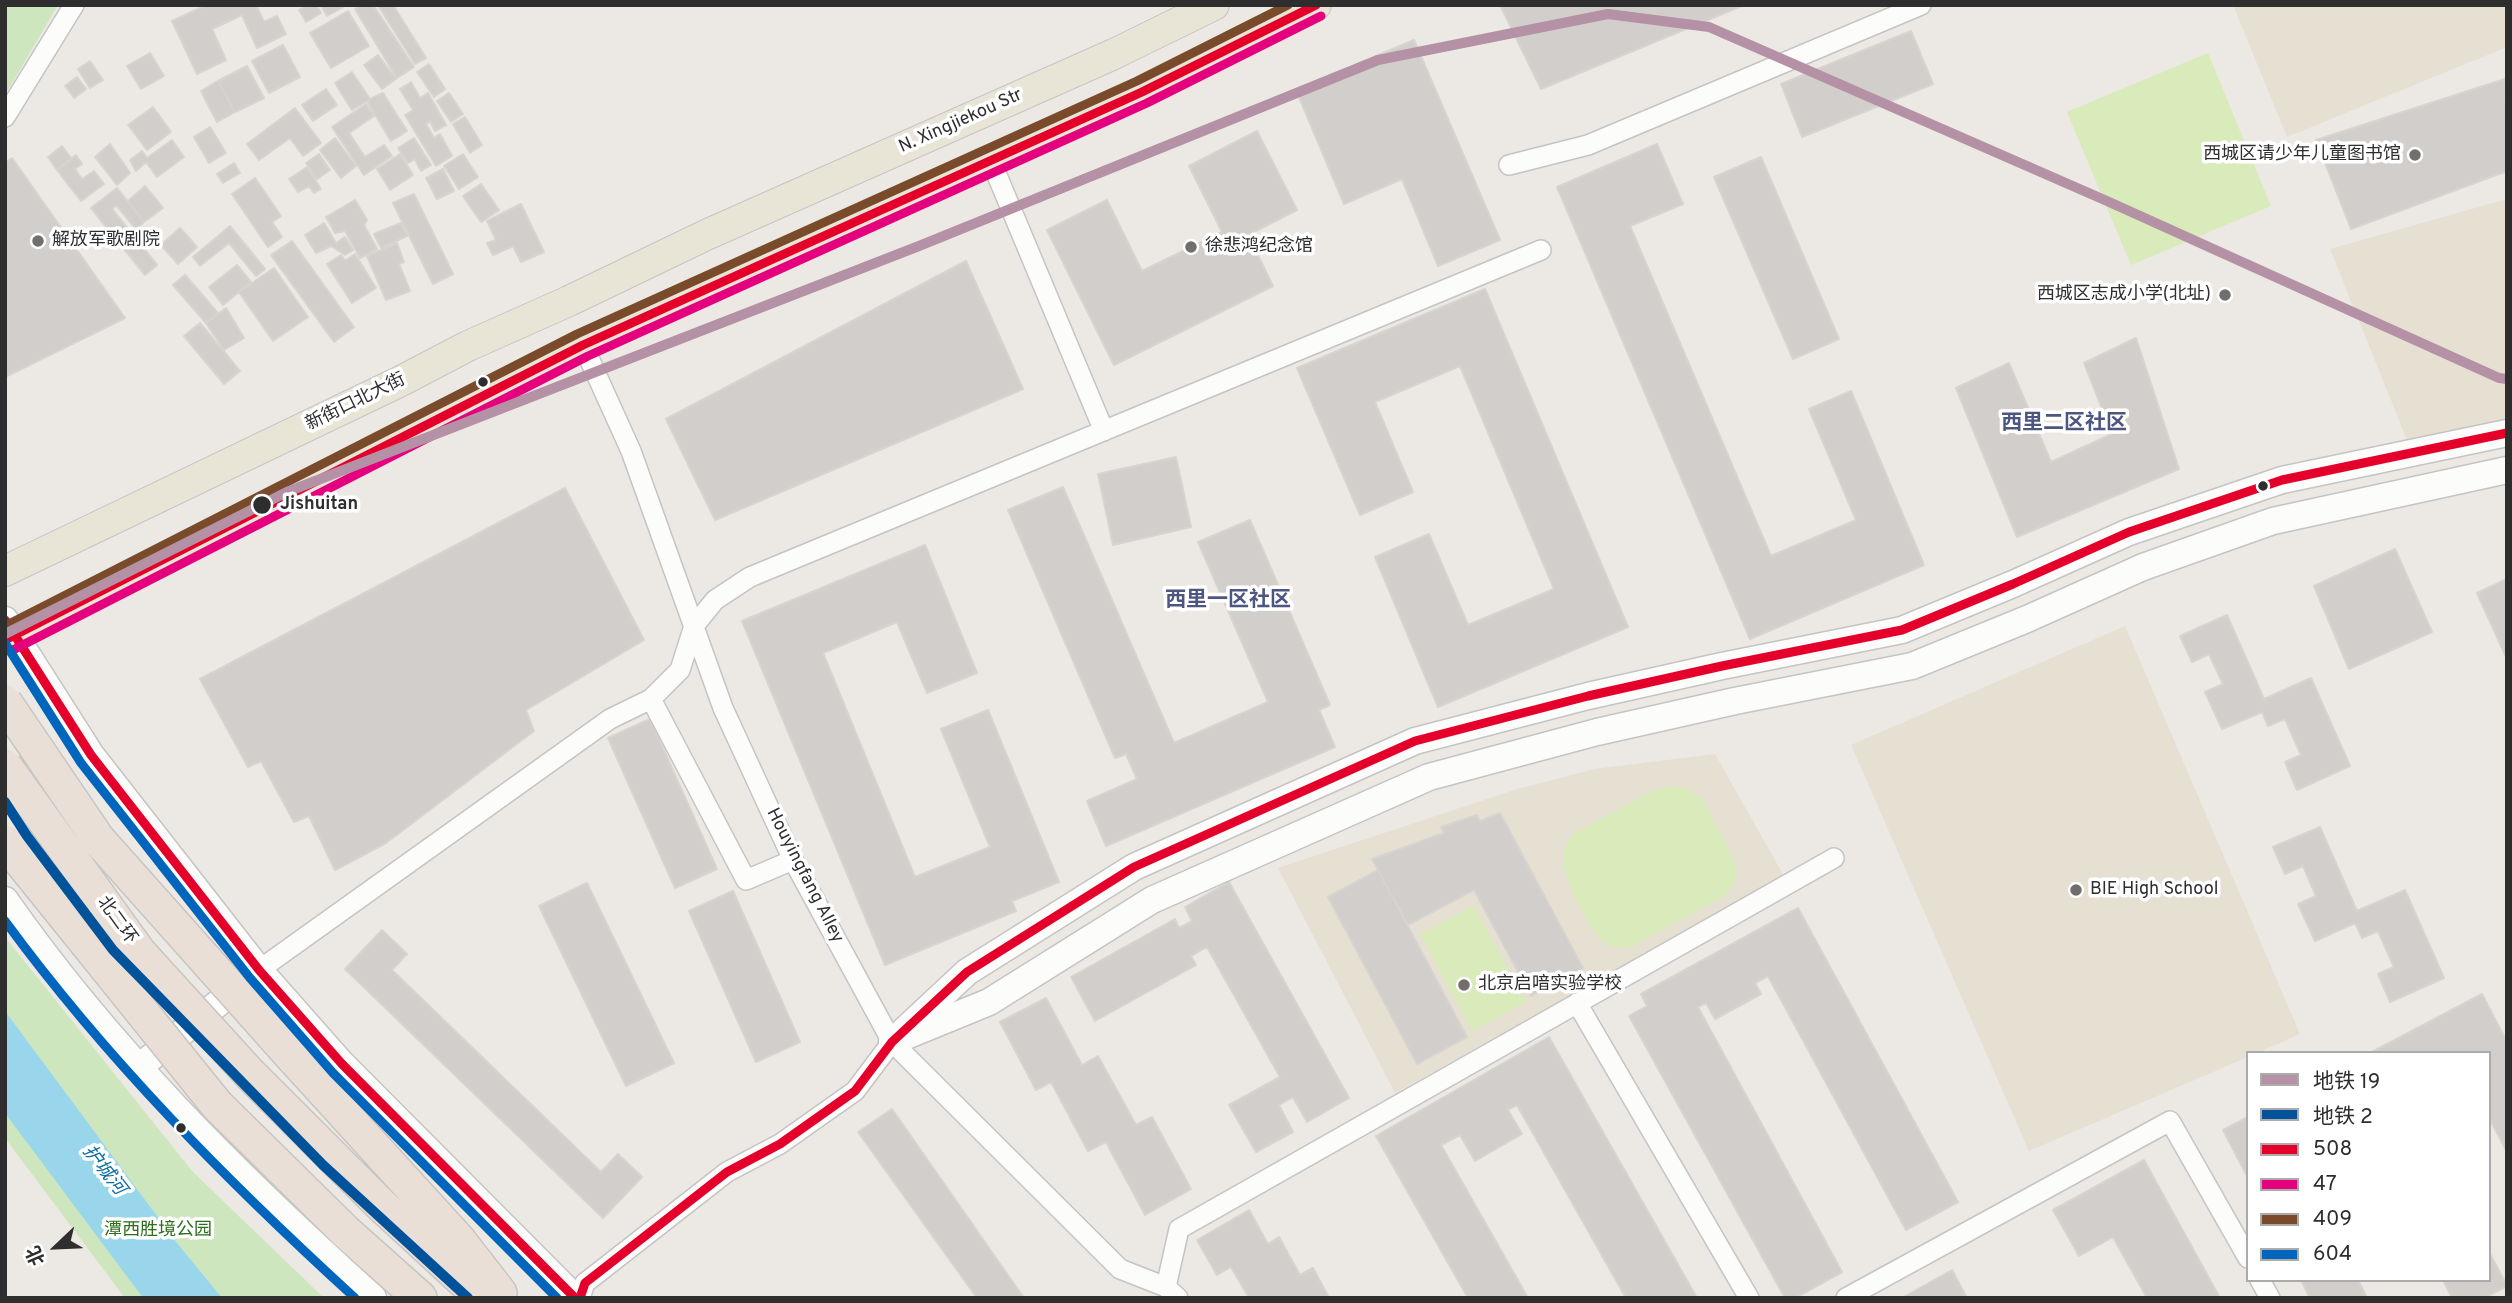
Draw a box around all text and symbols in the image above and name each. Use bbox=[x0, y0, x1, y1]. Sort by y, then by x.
street label: N. Xingjiekou Str bbox=[896, 85, 1026, 159]
place label: 西城区请少年儿童图书馆 bbox=[2203, 144, 2401, 166]
marker: 西城区请少年儿童图书馆 bbox=[2407, 147, 2423, 163]
place label: 解放军歌剧院 bbox=[52, 230, 160, 252]
marker: 解放军歌剧院 bbox=[30, 233, 46, 249]
place label: 徐悲鸿纪念馆 bbox=[1205, 236, 1313, 258]
marker: 徐悲鸿纪念馆 bbox=[1183, 239, 1199, 255]
place label: 西城区志成小学(北址) bbox=[2037, 284, 2211, 306]
marker: 西城区志成小学(北址) bbox=[2217, 287, 2233, 303]
street label: 新街口北大街 bbox=[303, 370, 409, 436]
unlabelled marker bbox=[476, 375, 490, 389]
district label: 西里二区社区 bbox=[2001, 412, 2127, 438]
unlabelled marker bbox=[2256, 479, 2270, 493]
marker: Jishuitan bbox=[251, 494, 273, 516]
place label: Jishuitan bbox=[280, 494, 358, 516]
district label: 西里一区社区 bbox=[1165, 589, 1291, 615]
street label: Houyingfang Alley bbox=[761, 805, 847, 947]
place label: BIE High School bbox=[2090, 879, 2218, 901]
marker: BIE High School bbox=[2068, 882, 2084, 898]
street label: 北二环 bbox=[91, 893, 141, 949]
place label: 北京启喑实验学校 bbox=[1478, 974, 1622, 996]
marker: 北京启喑实验学校 bbox=[1456, 977, 1472, 993]
legend bbox=[2246, 1051, 2491, 1282]
text: 地铁 19 bbox=[2313, 1069, 2380, 1096]
text: 地铁 2 bbox=[2313, 1104, 2373, 1131]
unlabelled marker bbox=[174, 1121, 188, 1135]
text: 508 bbox=[2313, 1136, 2352, 1163]
water label: 护城河 bbox=[76, 1142, 130, 1200]
text: 47 bbox=[2313, 1171, 2337, 1198]
text: 409 bbox=[2313, 1206, 2352, 1233]
north arrow bbox=[21, 1212, 91, 1282]
park label: 潭西胜境公园 bbox=[104, 1220, 212, 1242]
text: 604 bbox=[2313, 1241, 2352, 1268]
text: 北 bbox=[22, 1242, 51, 1269]

